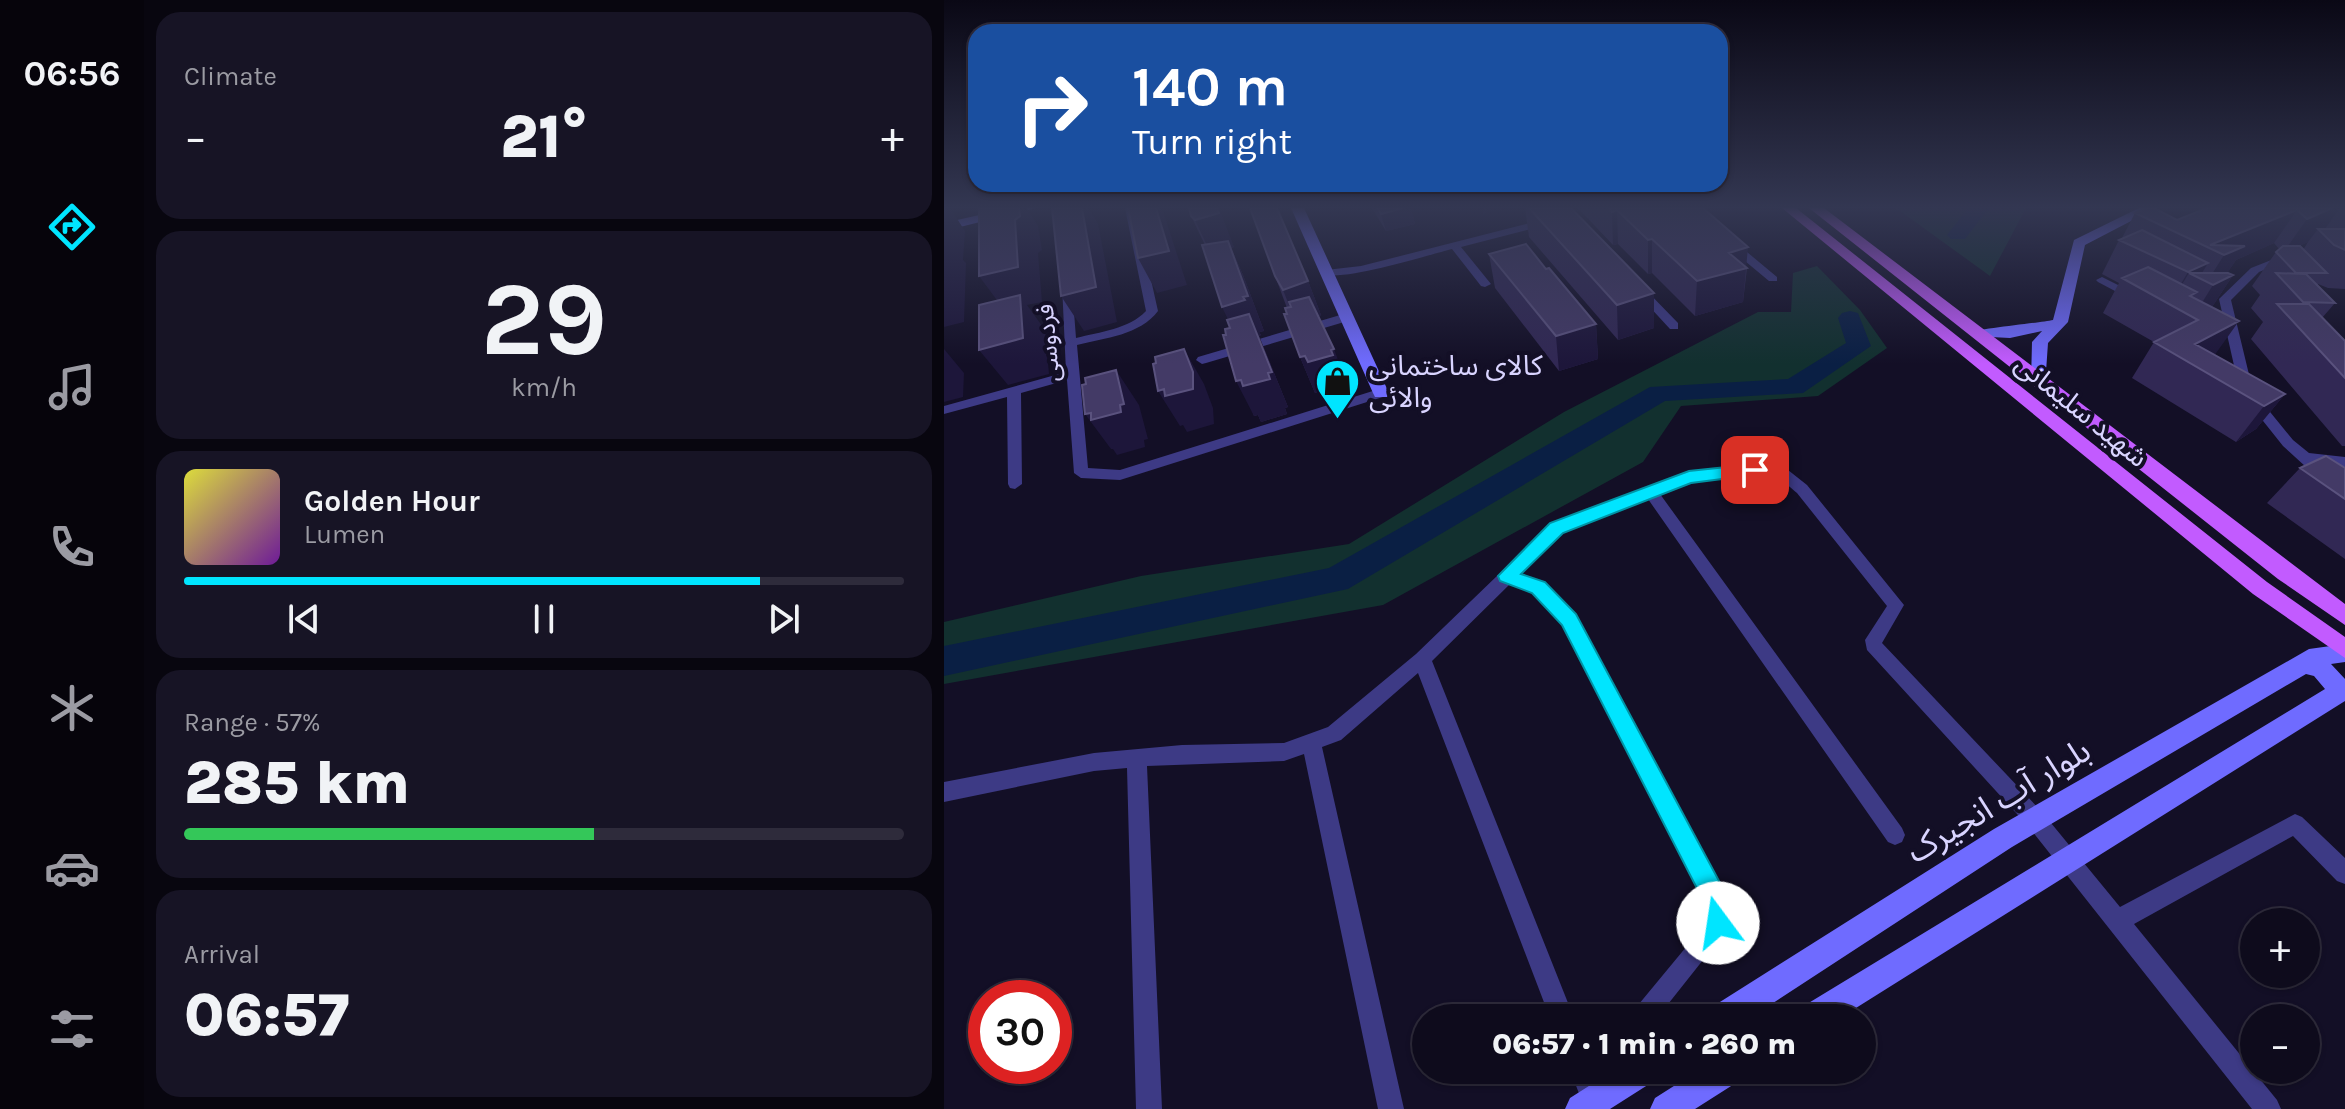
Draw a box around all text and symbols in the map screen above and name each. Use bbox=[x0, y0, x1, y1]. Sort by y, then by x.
text: 06:56 bbox=[23, 52, 121, 94]
text: 140 m bbox=[1132, 54, 1288, 119]
icon: right bbox=[1000, 56, 1104, 160]
text: Climate bbox=[184, 61, 277, 92]
text: 21° bbox=[500, 102, 588, 172]
text: − bbox=[184, 112, 207, 163]
text: + bbox=[881, 112, 904, 163]
text: Turn right bbox=[1132, 121, 1292, 163]
icon: directions bbox=[44, 199, 100, 255]
text: 29 bbox=[481, 259, 607, 380]
street label: فردوسی bbox=[1031, 303, 1065, 383]
street label: شهید سلیمانی bbox=[2009, 347, 2155, 474]
place label: کالای ساختمانی والائی bbox=[1369, 349, 1543, 414]
shop icon: کالای ساختمانی والائی bbox=[1314, 357, 1362, 420]
icon: music bbox=[44, 359, 100, 415]
text: km/h bbox=[511, 372, 577, 403]
pin bbox=[1721, 436, 1789, 504]
icon: arrive bbox=[1733, 448, 1777, 492]
text: Golden Hour bbox=[304, 483, 480, 519]
icon: phone bbox=[44, 519, 100, 575]
text: Lumen bbox=[304, 519, 385, 550]
icon: previous bbox=[282, 597, 326, 641]
icon: pause bbox=[522, 597, 566, 641]
icon: next bbox=[762, 597, 806, 641]
icon: climate bbox=[44, 680, 100, 736]
text: Range · 57% bbox=[184, 707, 321, 738]
street label: بلوار آب انجیرک bbox=[1899, 730, 2098, 871]
text: 285 km bbox=[184, 748, 410, 818]
icon: car bbox=[44, 840, 100, 896]
position arrow bbox=[1676, 881, 1760, 965]
map controls bbox=[2240, 908, 2320, 1084]
button: + bbox=[2240, 908, 2320, 988]
text: Arrival bbox=[184, 939, 260, 970]
text: 06:57 bbox=[184, 980, 349, 1050]
speed limit sign: 30 bbox=[968, 980, 1072, 1084]
icon: filters bbox=[44, 1001, 100, 1057]
button: − bbox=[2240, 1004, 2320, 1084]
text: 06:57 · 1 min · 260 m bbox=[1492, 1026, 1796, 1062]

